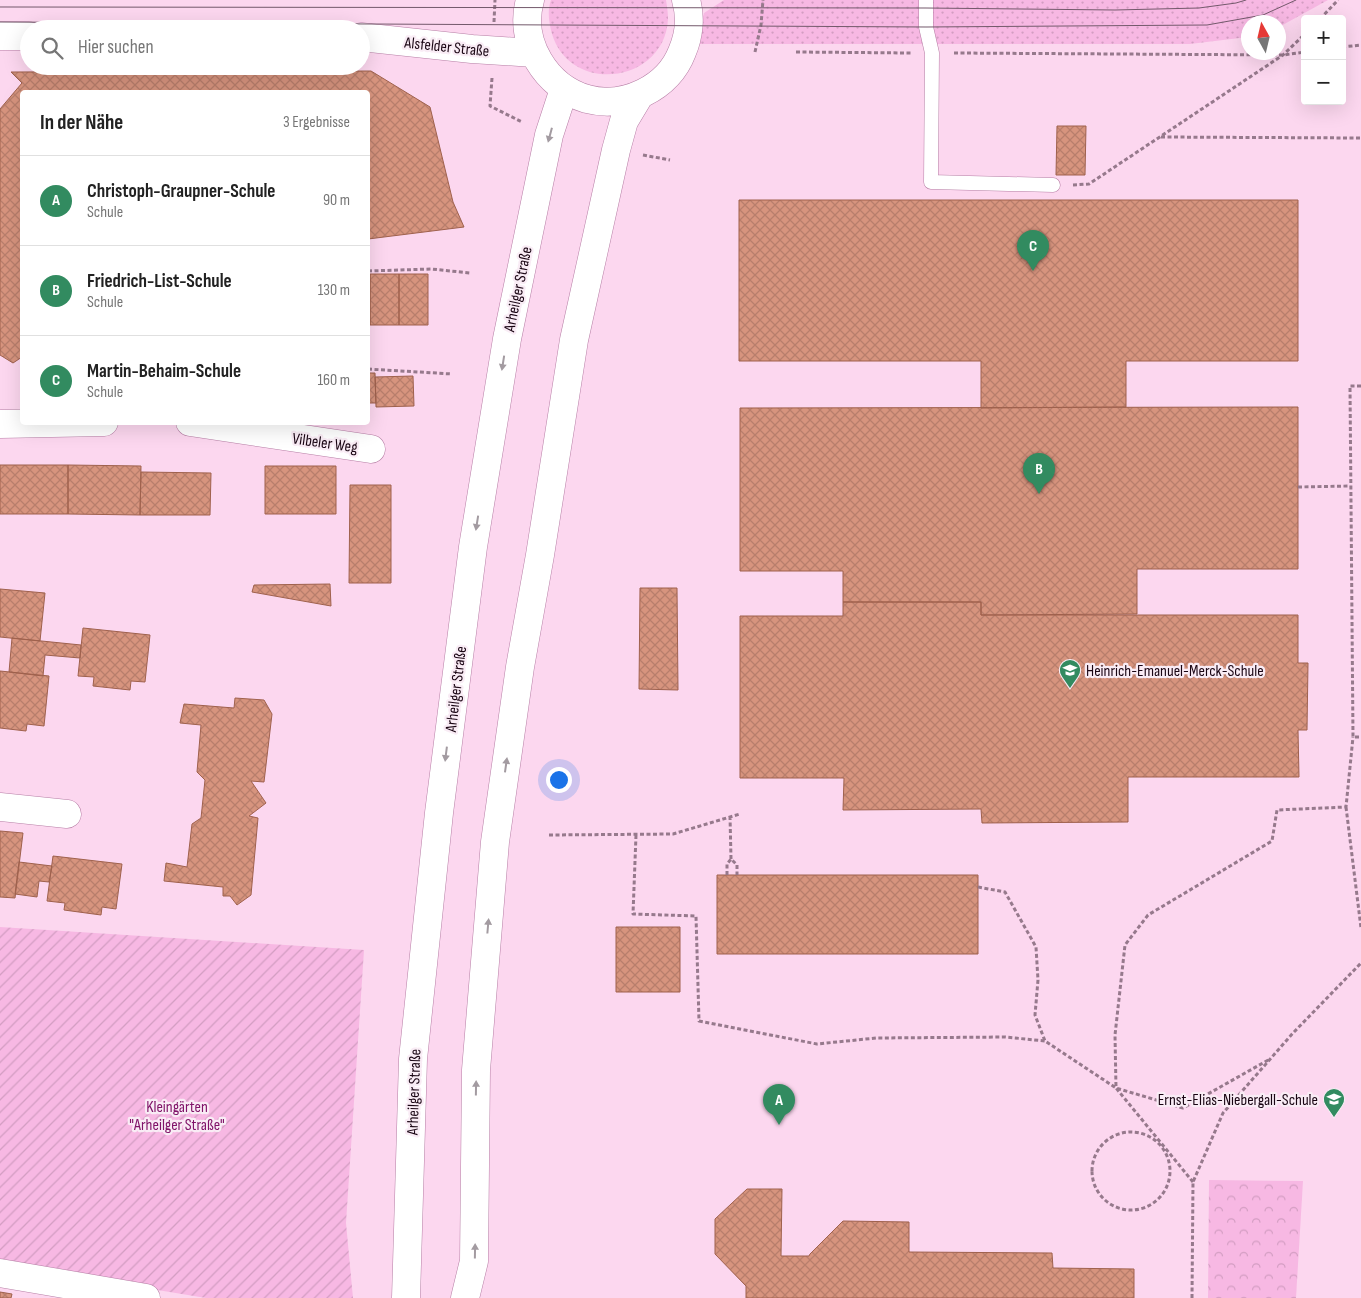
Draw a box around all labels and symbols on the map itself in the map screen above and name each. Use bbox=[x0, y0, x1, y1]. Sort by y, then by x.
north arrow bbox=[1241, 15, 1286, 60]
street label: Alsfelder Straße bbox=[403, 33, 490, 61]
one-way arrow bbox=[546, 128, 554, 143]
pin: C bbox=[1017, 230, 1049, 271]
street label: Arheilger Straße bbox=[500, 245, 537, 334]
one-way arrow bbox=[498, 355, 506, 371]
street label: Vilbeler Weg bbox=[291, 430, 359, 457]
pin: B bbox=[1023, 453, 1055, 494]
one-way arrow bbox=[472, 516, 480, 532]
street label: Arheilger Straße bbox=[442, 645, 471, 734]
school or university icon: Heinrich-Emanuel-Merck-Schule bbox=[1058, 658, 1082, 689]
place label: Heinrich-Emanuel-Merck-Schule bbox=[1086, 662, 1264, 681]
one-way arrow bbox=[442, 746, 450, 762]
one-way arrow bbox=[502, 756, 510, 772]
your location bbox=[546, 767, 572, 793]
one-way arrow bbox=[485, 918, 493, 934]
street label: Arheilger Straße bbox=[403, 1049, 425, 1136]
one-way arrow bbox=[472, 1080, 480, 1096]
pin: A bbox=[763, 1084, 795, 1125]
school or university icon: Ernst-Elias-Niebergall-Schule bbox=[1322, 1087, 1346, 1118]
place label: Ernst-Elias-Niebergall-Schule bbox=[1158, 1091, 1318, 1110]
park label: Kleingärten "Arheilger Straße" bbox=[129, 1098, 225, 1135]
one-way arrow bbox=[471, 1242, 479, 1258]

